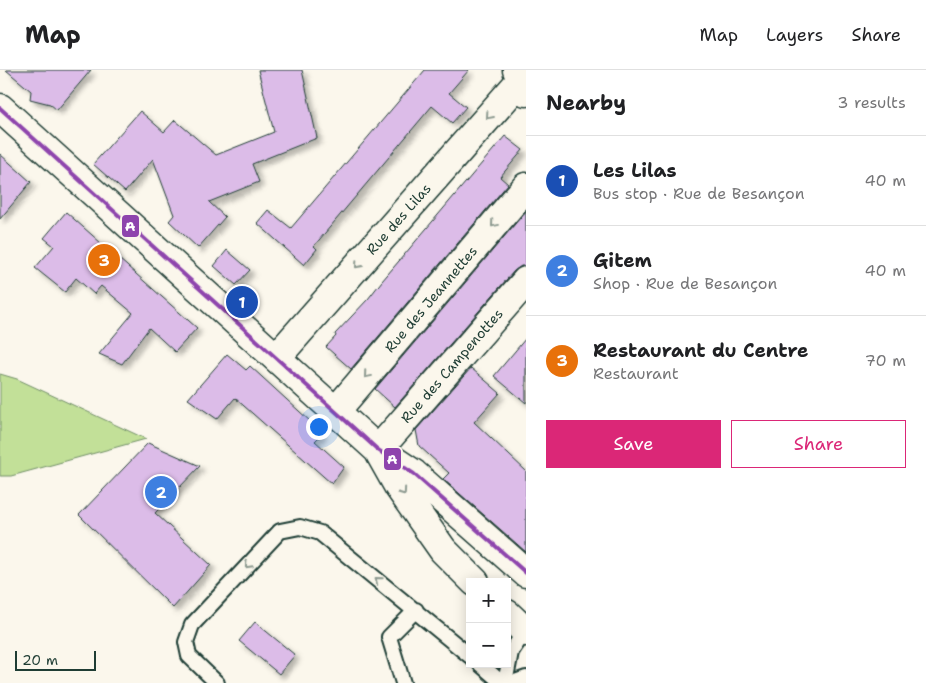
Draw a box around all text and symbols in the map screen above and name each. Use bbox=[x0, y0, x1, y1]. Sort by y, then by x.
text: Map bbox=[25, 19, 81, 51]
text: Map bbox=[700, 23, 738, 47]
text: Layers bbox=[766, 23, 823, 47]
text: Share bbox=[851, 23, 901, 47]
text: Nearby bbox=[546, 89, 626, 117]
text: 3 results bbox=[837, 92, 906, 113]
one-way arrow bbox=[485, 111, 494, 120]
text: Les Lilas bbox=[593, 158, 677, 183]
text: 1 bbox=[558, 170, 566, 191]
text: 40 m bbox=[864, 170, 906, 191]
street label: Rue des Lilas bbox=[362, 179, 435, 258]
text: Bus stop · Rue de Besançon bbox=[593, 183, 804, 204]
line badge: A bbox=[121, 214, 140, 238]
text: A bbox=[125, 217, 136, 235]
one-way arrow bbox=[491, 219, 500, 228]
pin: 3 bbox=[88, 241, 120, 279]
street label: Rue des Jeannettes bbox=[381, 242, 481, 356]
text: Gitem bbox=[593, 248, 652, 273]
one-way arrow bbox=[355, 259, 364, 268]
text: 2 bbox=[556, 260, 568, 281]
text: 40 m bbox=[864, 260, 906, 281]
text: Shop · Rue de Besançon bbox=[593, 273, 777, 294]
pin: 1 bbox=[226, 283, 258, 321]
street label: Rue des Campenottes bbox=[397, 305, 507, 427]
text: Restaurant du Centre bbox=[593, 338, 808, 363]
text: 3 bbox=[556, 350, 568, 371]
text: 70 m bbox=[865, 350, 906, 371]
text: Restaurant bbox=[593, 363, 679, 384]
one-way arrow bbox=[364, 369, 372, 378]
your location bbox=[306, 414, 332, 440]
button: Save bbox=[546, 420, 721, 468]
button: Share bbox=[731, 420, 906, 468]
line badge: A bbox=[383, 447, 402, 471]
text: A bbox=[387, 450, 398, 468]
pin: 2 bbox=[145, 473, 177, 511]
one-way arrow bbox=[397, 487, 406, 496]
one-way arrow bbox=[245, 560, 254, 569]
one-way arrow bbox=[375, 577, 384, 585]
map controls bbox=[466, 578, 511, 668]
button: + bbox=[466, 578, 511, 623]
button: − bbox=[466, 623, 511, 668]
scale bar bbox=[15, 648, 96, 671]
text: 20 m bbox=[22, 651, 58, 669]

